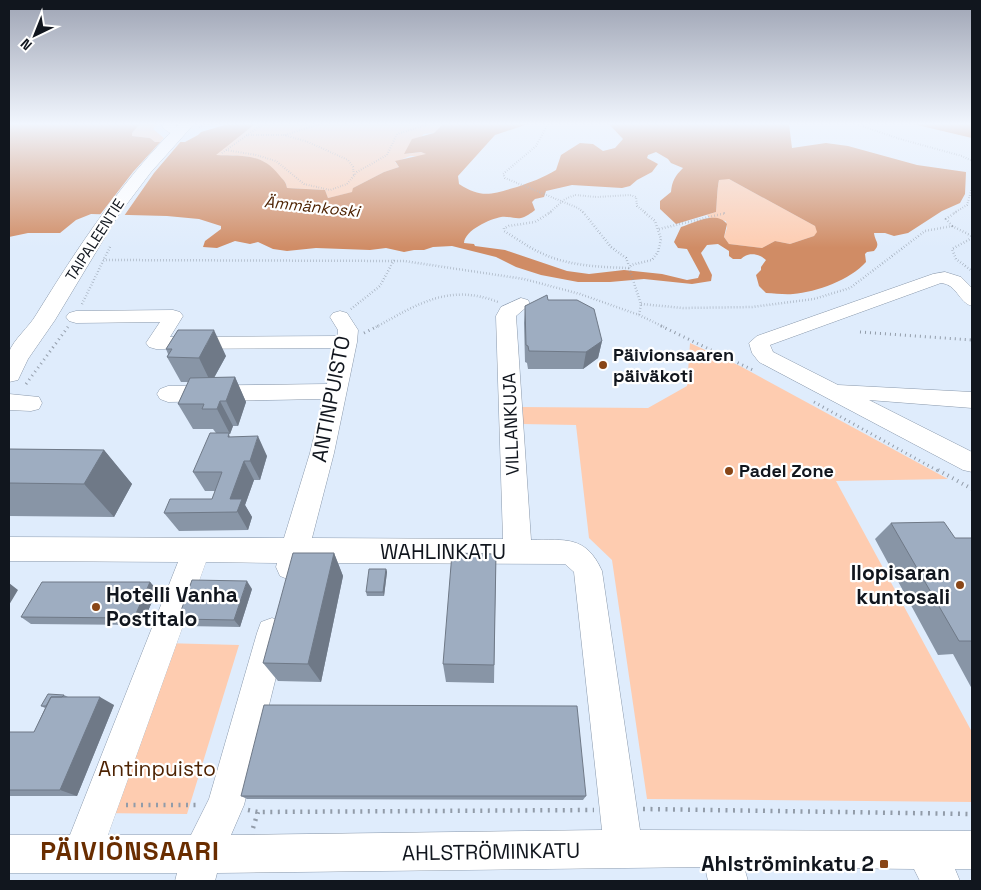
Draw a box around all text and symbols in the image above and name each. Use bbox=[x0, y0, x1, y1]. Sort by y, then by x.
north arrow bbox=[10, 10, 60, 60]
text: N bbox=[17, 35, 36, 54]
water label: Ämmänkoski bbox=[263, 191, 363, 222]
street label: TAIPALEENTIE bbox=[61, 195, 128, 284]
street label: ANTINPUISTO bbox=[305, 333, 356, 464]
place label: Päivionsaaren päiväkoti bbox=[613, 343, 734, 387]
marker: Päivionsaaren päiväkoti bbox=[597, 359, 609, 371]
street label: VILLANKUJA bbox=[497, 372, 524, 476]
place label: Padel Zone bbox=[739, 459, 834, 482]
marker: Padel Zone bbox=[723, 465, 735, 477]
street label: WAHLINKATU bbox=[380, 538, 506, 565]
place label: Ilopisaran kuntosali bbox=[851, 559, 950, 610]
marker: Ilopisaran kuntosali bbox=[954, 579, 966, 591]
place label: Hotelli Vanha Postitalo bbox=[106, 581, 238, 632]
marker: Hotelli Vanha Postitalo bbox=[90, 601, 102, 613]
park label: Antinpuisto bbox=[98, 755, 216, 782]
district label: PÄIVIÖNSAARI bbox=[40, 834, 220, 868]
street label: AHLSTRÖMINKATU bbox=[402, 836, 580, 867]
place label: Ahlströminkatu 2 bbox=[701, 850, 874, 877]
marker: Ahlströminkatu 2 bbox=[878, 858, 890, 870]

